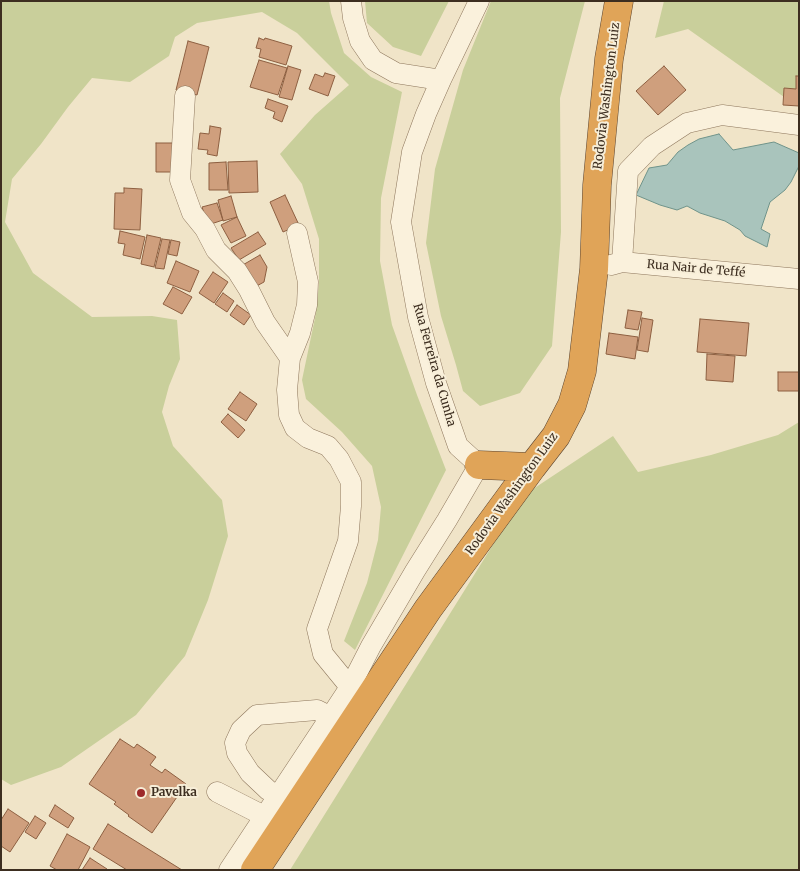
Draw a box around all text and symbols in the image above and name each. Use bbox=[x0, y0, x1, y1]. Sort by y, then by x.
street label: Rodovia Washington Luiz bbox=[591, 22, 623, 170]
street label: Rua Nair de Teffé bbox=[646, 258, 746, 280]
street label: Rua Ferreira da Cunha bbox=[410, 302, 458, 428]
street label: Rodovia Washington Luiz bbox=[463, 430, 561, 558]
place label: Pavelka bbox=[151, 786, 197, 800]
marker: Pavelka bbox=[135, 787, 147, 799]

